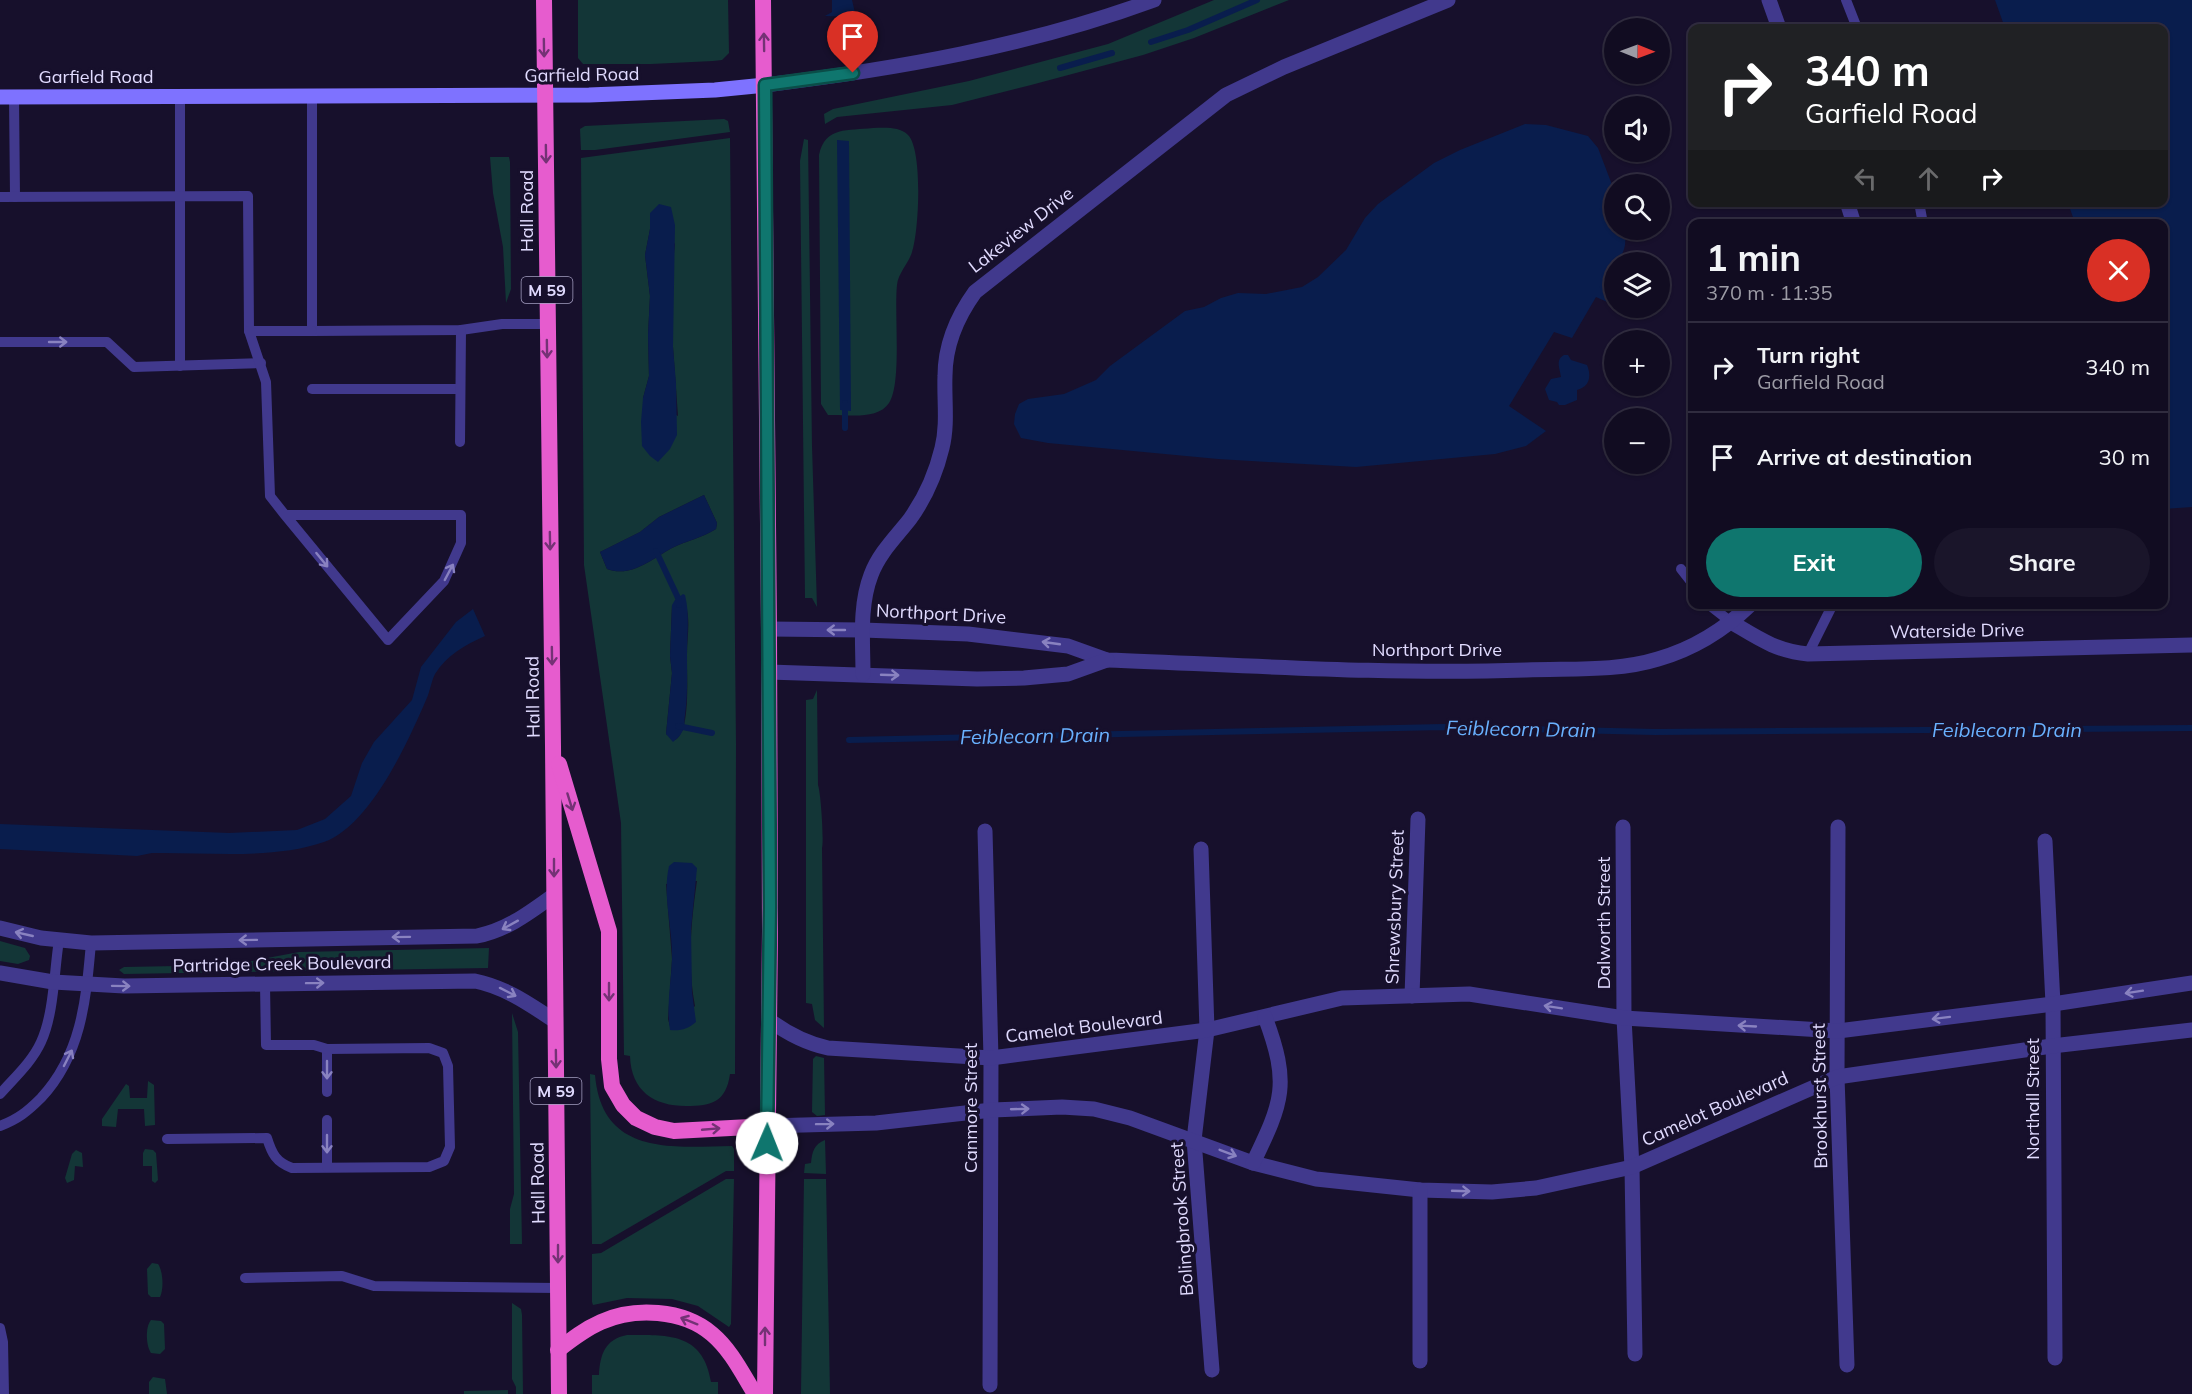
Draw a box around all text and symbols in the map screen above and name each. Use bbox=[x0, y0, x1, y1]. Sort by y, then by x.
pin bbox=[827, 11, 878, 73]
north arrow bbox=[1604, 18, 1670, 84]
map controls bbox=[1604, 18, 1670, 474]
icon: arrive bbox=[836, 20, 869, 53]
one-way arrow bbox=[758, 33, 770, 53]
one-way arrow bbox=[539, 37, 550, 57]
text: 340 m bbox=[1805, 44, 1930, 97]
icon: right bbox=[1706, 48, 1784, 126]
street label: Garfield Road bbox=[524, 62, 640, 87]
street label: Garfield Road bbox=[38, 65, 154, 88]
button: sound bbox=[1604, 96, 1670, 162]
text: Garfield Road bbox=[1805, 96, 1978, 130]
one-way arrow bbox=[540, 143, 552, 163]
icon: left bbox=[1849, 162, 1882, 195]
icon: ahead bbox=[1912, 162, 1945, 195]
icon: right bbox=[1975, 162, 2008, 195]
street label: Hall Road bbox=[515, 170, 538, 252]
button: search bbox=[1604, 174, 1670, 240]
street label: Lakeview Drive bbox=[964, 182, 1078, 278]
text: 1 min bbox=[1706, 235, 1801, 280]
button: close bbox=[2087, 239, 2150, 302]
button: layers bbox=[1604, 252, 1670, 318]
road number: M 59 bbox=[522, 277, 572, 303]
text: 370 m · 11:35 bbox=[1706, 280, 1832, 305]
button: + bbox=[1604, 330, 1670, 396]
one-way arrow bbox=[48, 336, 68, 348]
one-way arrow bbox=[541, 338, 553, 358]
text: Turn right bbox=[1757, 341, 1860, 369]
icon: right bbox=[1706, 351, 1739, 384]
text: 340 m bbox=[2085, 353, 2150, 381]
text: Garfield Road bbox=[1757, 369, 1885, 394]
button: − bbox=[1604, 408, 1670, 474]
icon: arrive bbox=[1706, 441, 1739, 474]
text: Arrive at destination bbox=[1757, 443, 1972, 471]
text: 30 m bbox=[2099, 443, 2150, 471]
button: Exit bbox=[1706, 528, 1922, 597]
button: Share bbox=[1934, 528, 2150, 597]
one-way arrow bbox=[544, 530, 555, 550]
one-way arrow bbox=[316, 552, 329, 568]
one-way arrow bbox=[443, 563, 455, 581]
street label: Northport Drive bbox=[875, 599, 1007, 628]
street label: Waterside Drive bbox=[1890, 618, 2024, 643]
one-way arrow bbox=[826, 624, 846, 635]
one-way arrow bbox=[1042, 638, 1061, 649]
street label: Northport Drive bbox=[1372, 638, 1502, 661]
one-way arrow bbox=[546, 645, 558, 665]
street label: Hall Road bbox=[520, 656, 545, 738]
one-way arrow bbox=[880, 670, 900, 681]
water label: Feiblecorn Drain bbox=[1446, 715, 1596, 742]
water label: Feiblecorn Drain bbox=[1932, 717, 2082, 742]
water label: Feiblecorn Drain bbox=[960, 722, 1110, 749]
one-way arrow bbox=[565, 792, 576, 811]
street label: Shrewsbury Street bbox=[1380, 829, 1409, 985]
one-way arrow bbox=[548, 857, 560, 877]
street label: Dalworth Street bbox=[1592, 857, 1615, 989]
one-way arrow bbox=[502, 919, 519, 931]
one-way arrow bbox=[15, 928, 35, 939]
one-way arrow bbox=[392, 932, 412, 943]
one-way arrow bbox=[239, 934, 259, 946]
street label: Partridge Creek Boulevard bbox=[172, 950, 392, 977]
one-way arrow bbox=[305, 978, 325, 989]
one-way arrow bbox=[110, 980, 130, 992]
one-way arrow bbox=[603, 981, 615, 1001]
one-way arrow bbox=[2125, 986, 2145, 997]
one-way arrow bbox=[499, 987, 517, 998]
one-way arrow bbox=[1544, 1001, 1563, 1012]
street label: Camelot Boulevard bbox=[1004, 1005, 1164, 1048]
one-way arrow bbox=[1932, 1013, 1951, 1024]
one-way arrow bbox=[1738, 1020, 1757, 1031]
street label: Brookhurst Street bbox=[1807, 1023, 1832, 1169]
street label: Northall Street bbox=[2021, 1038, 2044, 1160]
street label: Canmore Street bbox=[959, 1043, 982, 1173]
one-way arrow bbox=[550, 1048, 562, 1068]
one-way arrow bbox=[63, 1050, 74, 1068]
one-way arrow bbox=[321, 1060, 333, 1080]
street label: Camelot Boulevard bbox=[1638, 1066, 1792, 1151]
road number: M 59 bbox=[530, 1078, 582, 1104]
one-way arrow bbox=[1009, 1103, 1029, 1114]
position arrow bbox=[735, 1111, 799, 1175]
one-way arrow bbox=[815, 1118, 835, 1130]
one-way arrow bbox=[700, 1123, 720, 1134]
one-way arrow bbox=[321, 1133, 333, 1153]
street label: Bolingbrook Street bbox=[1165, 1141, 1198, 1297]
street label: Hall Road bbox=[525, 1142, 550, 1224]
one-way arrow bbox=[1218, 1149, 1237, 1160]
one-way arrow bbox=[1451, 1185, 1470, 1197]
one-way arrow bbox=[552, 1243, 564, 1263]
one-way arrow bbox=[680, 1315, 699, 1326]
one-way arrow bbox=[759, 1326, 771, 1346]

